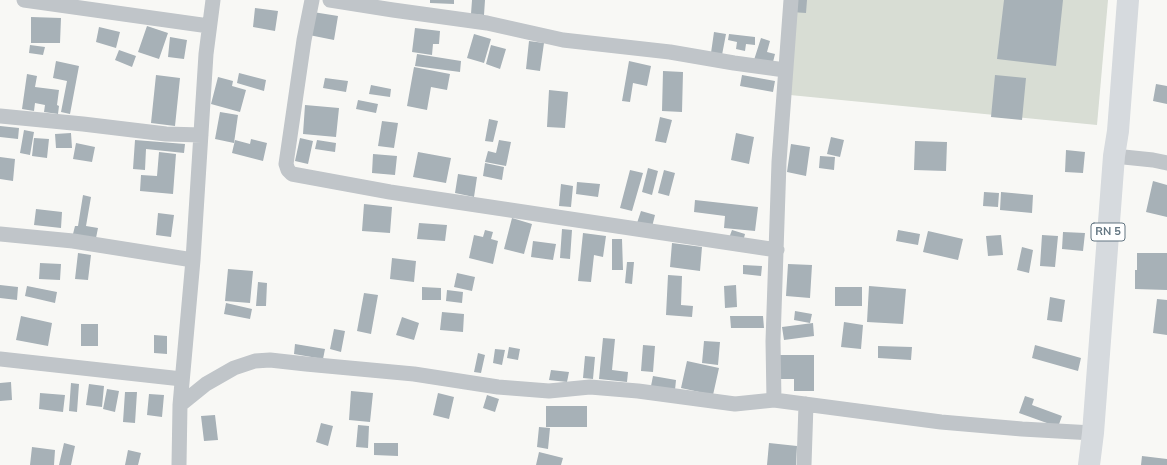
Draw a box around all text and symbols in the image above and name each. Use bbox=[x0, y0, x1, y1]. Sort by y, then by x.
road number: RN 5 bbox=[1091, 223, 1125, 241]

